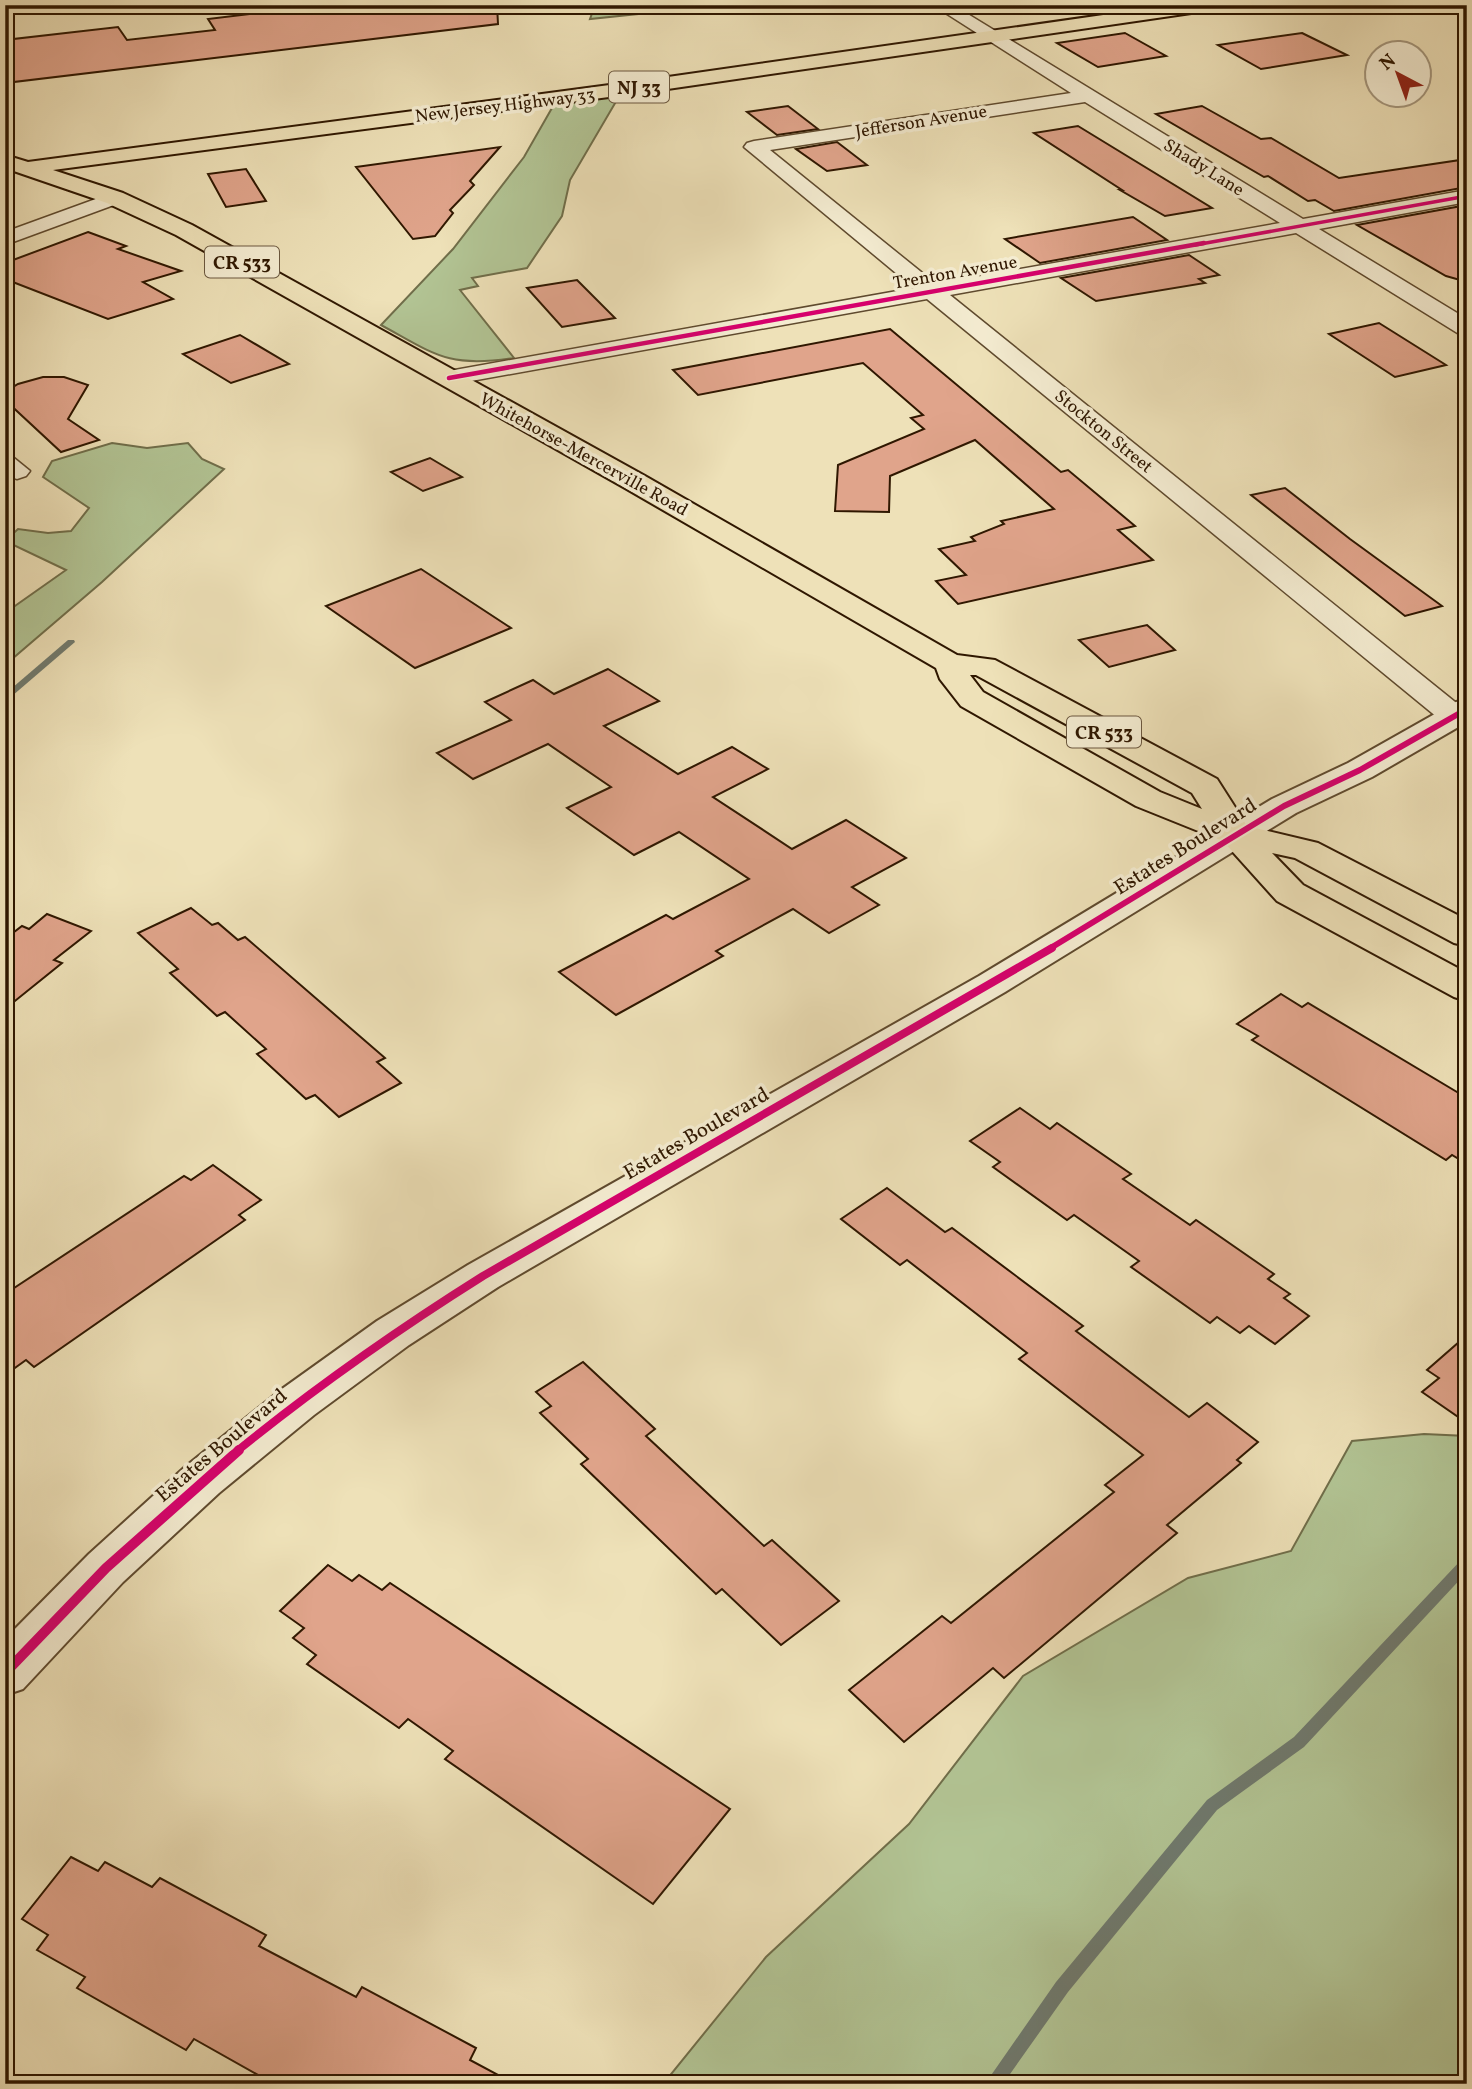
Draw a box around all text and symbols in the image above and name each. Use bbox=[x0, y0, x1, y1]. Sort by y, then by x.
north arrow bbox=[1364, 38, 1434, 108]
text: N bbox=[1374, 48, 1402, 77]
road number: NJ 33 bbox=[609, 72, 669, 102]
street label: New Jersey Highway 33 bbox=[414, 83, 597, 130]
street label: Jefferson Avenue bbox=[854, 100, 989, 145]
street label: Shady Lane bbox=[1158, 134, 1248, 203]
road number: CR 533 bbox=[205, 246, 279, 278]
street label: Trenton Avenue bbox=[891, 250, 1019, 297]
street label: Stockton Street bbox=[1048, 385, 1158, 480]
street label: Whitehorse-Mercerville Road bbox=[474, 387, 692, 523]
road number: CR 533 bbox=[1067, 716, 1141, 748]
street label: Estates Boulevard bbox=[1109, 792, 1263, 903]
street label: Estates Boulevard bbox=[619, 1081, 775, 1188]
street label: Estates Boulevard bbox=[150, 1382, 294, 1510]

